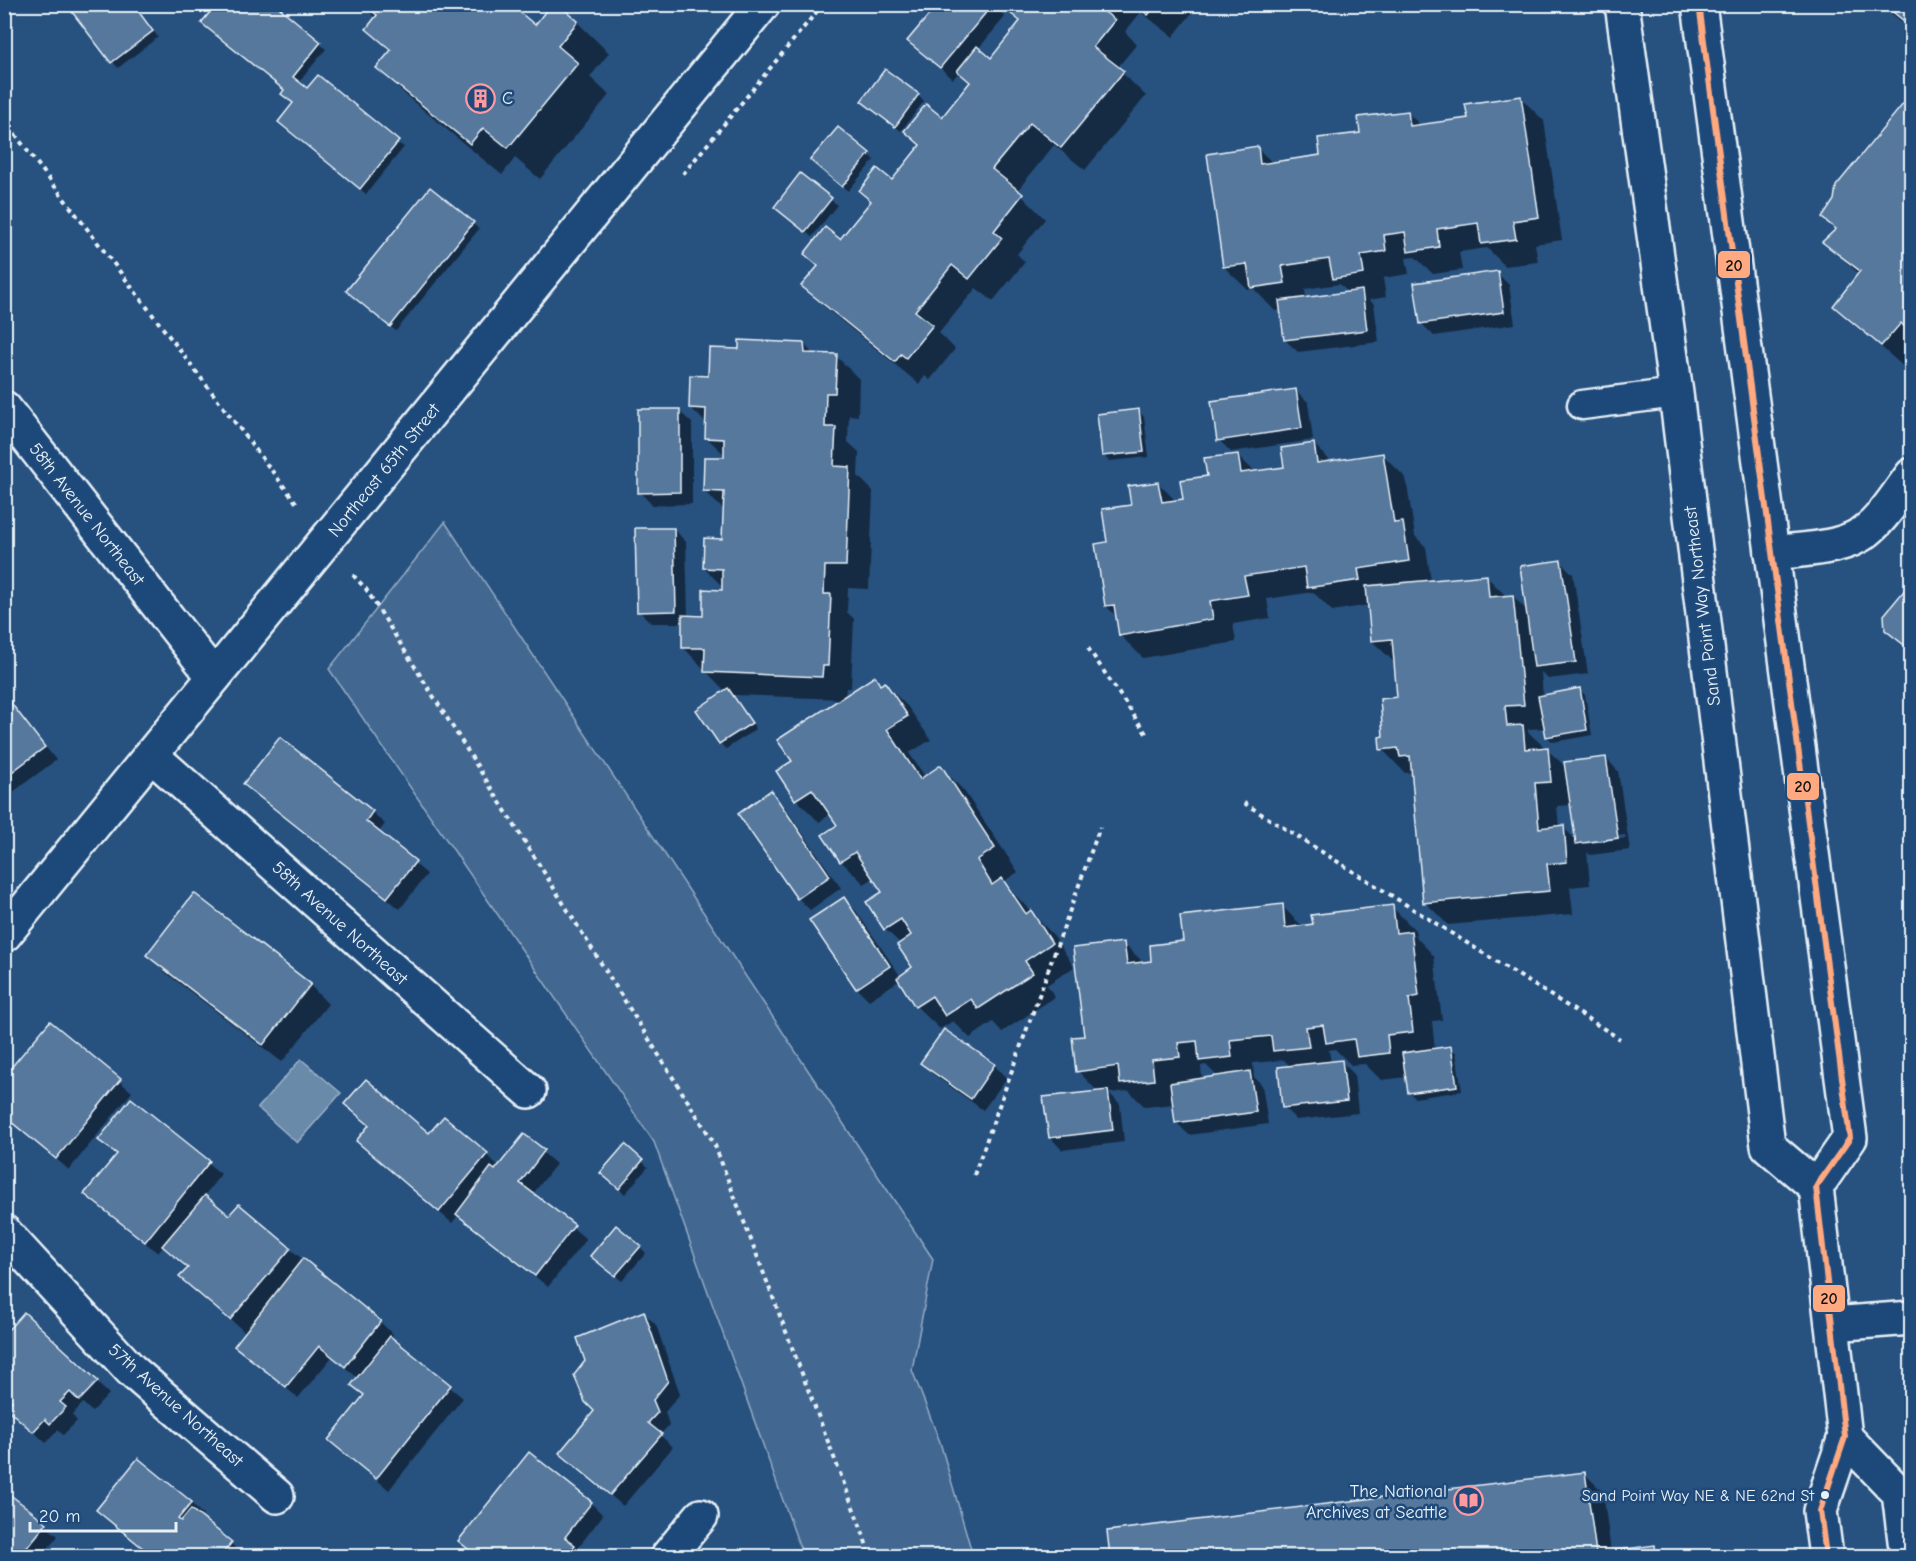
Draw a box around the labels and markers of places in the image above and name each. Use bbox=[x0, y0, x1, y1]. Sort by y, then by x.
building icon: C bbox=[465, 82, 497, 114]
place label: C bbox=[502, 88, 513, 109]
place label: The National Archives at Seattle bbox=[1306, 1481, 1447, 1523]
library icon: The National Archives at Seattle bbox=[1452, 1485, 1484, 1517]
place label: Sand Point Way NE & NE 62nd St bbox=[1582, 1487, 1814, 1505]
marker: Sand Point Way NE & NE 62nd St bbox=[1819, 1489, 1831, 1501]

